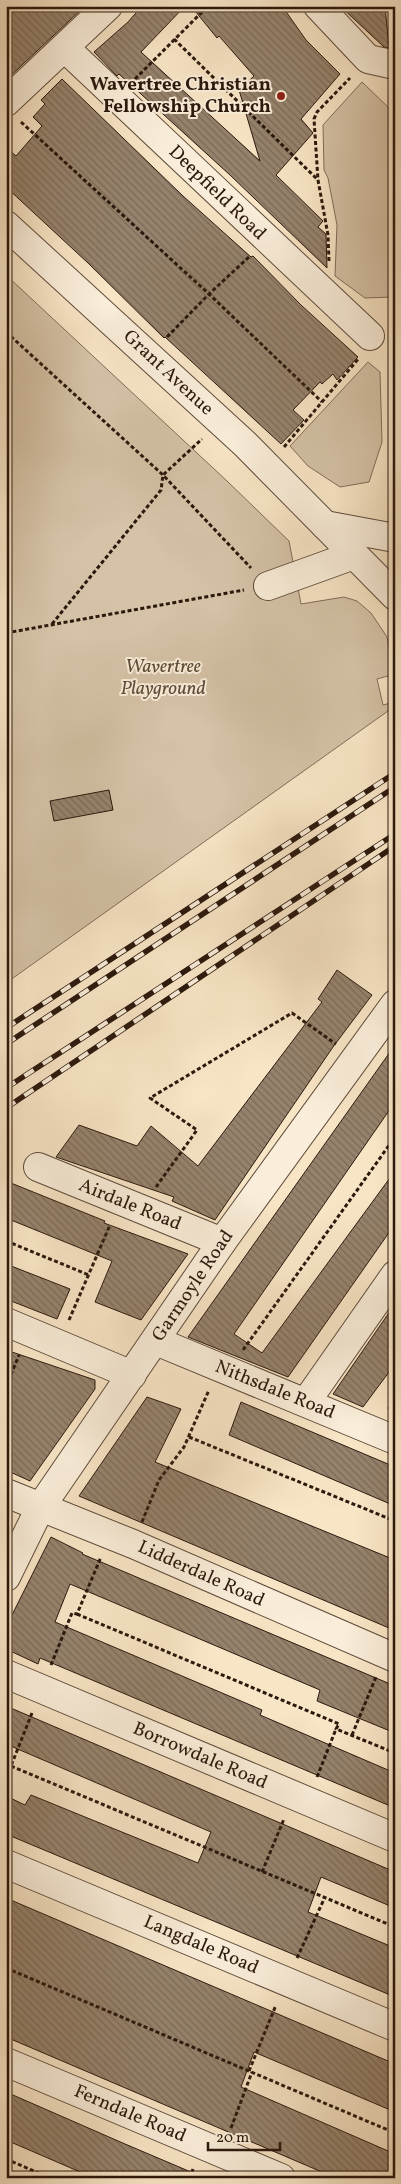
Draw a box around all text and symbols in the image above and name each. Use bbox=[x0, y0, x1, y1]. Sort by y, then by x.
place label: Wavertree Christian Fellowship Church bbox=[90, 72, 271, 120]
marker: Wavertree Christian Fellowship Church bbox=[275, 90, 287, 102]
street label: Deepfield Road bbox=[162, 140, 272, 246]
street label: Grant Avenue bbox=[117, 324, 219, 422]
park label: Wavertree Playground bbox=[120, 654, 206, 702]
street label: Airdale Road bbox=[75, 1173, 185, 1237]
street label: Garmoyle Road bbox=[146, 1225, 240, 1347]
street label: Nithsdale Road bbox=[211, 1354, 339, 1426]
street label: Lidderdale Road bbox=[133, 1534, 269, 1614]
street label: Borrowdale Road bbox=[129, 1716, 271, 1796]
street label: Langdale Road bbox=[139, 1909, 263, 1981]
street label: Ferndale Road bbox=[70, 2079, 190, 2149]
scale bar bbox=[208, 2119, 281, 2151]
text: 20 m bbox=[216, 2128, 249, 2149]

